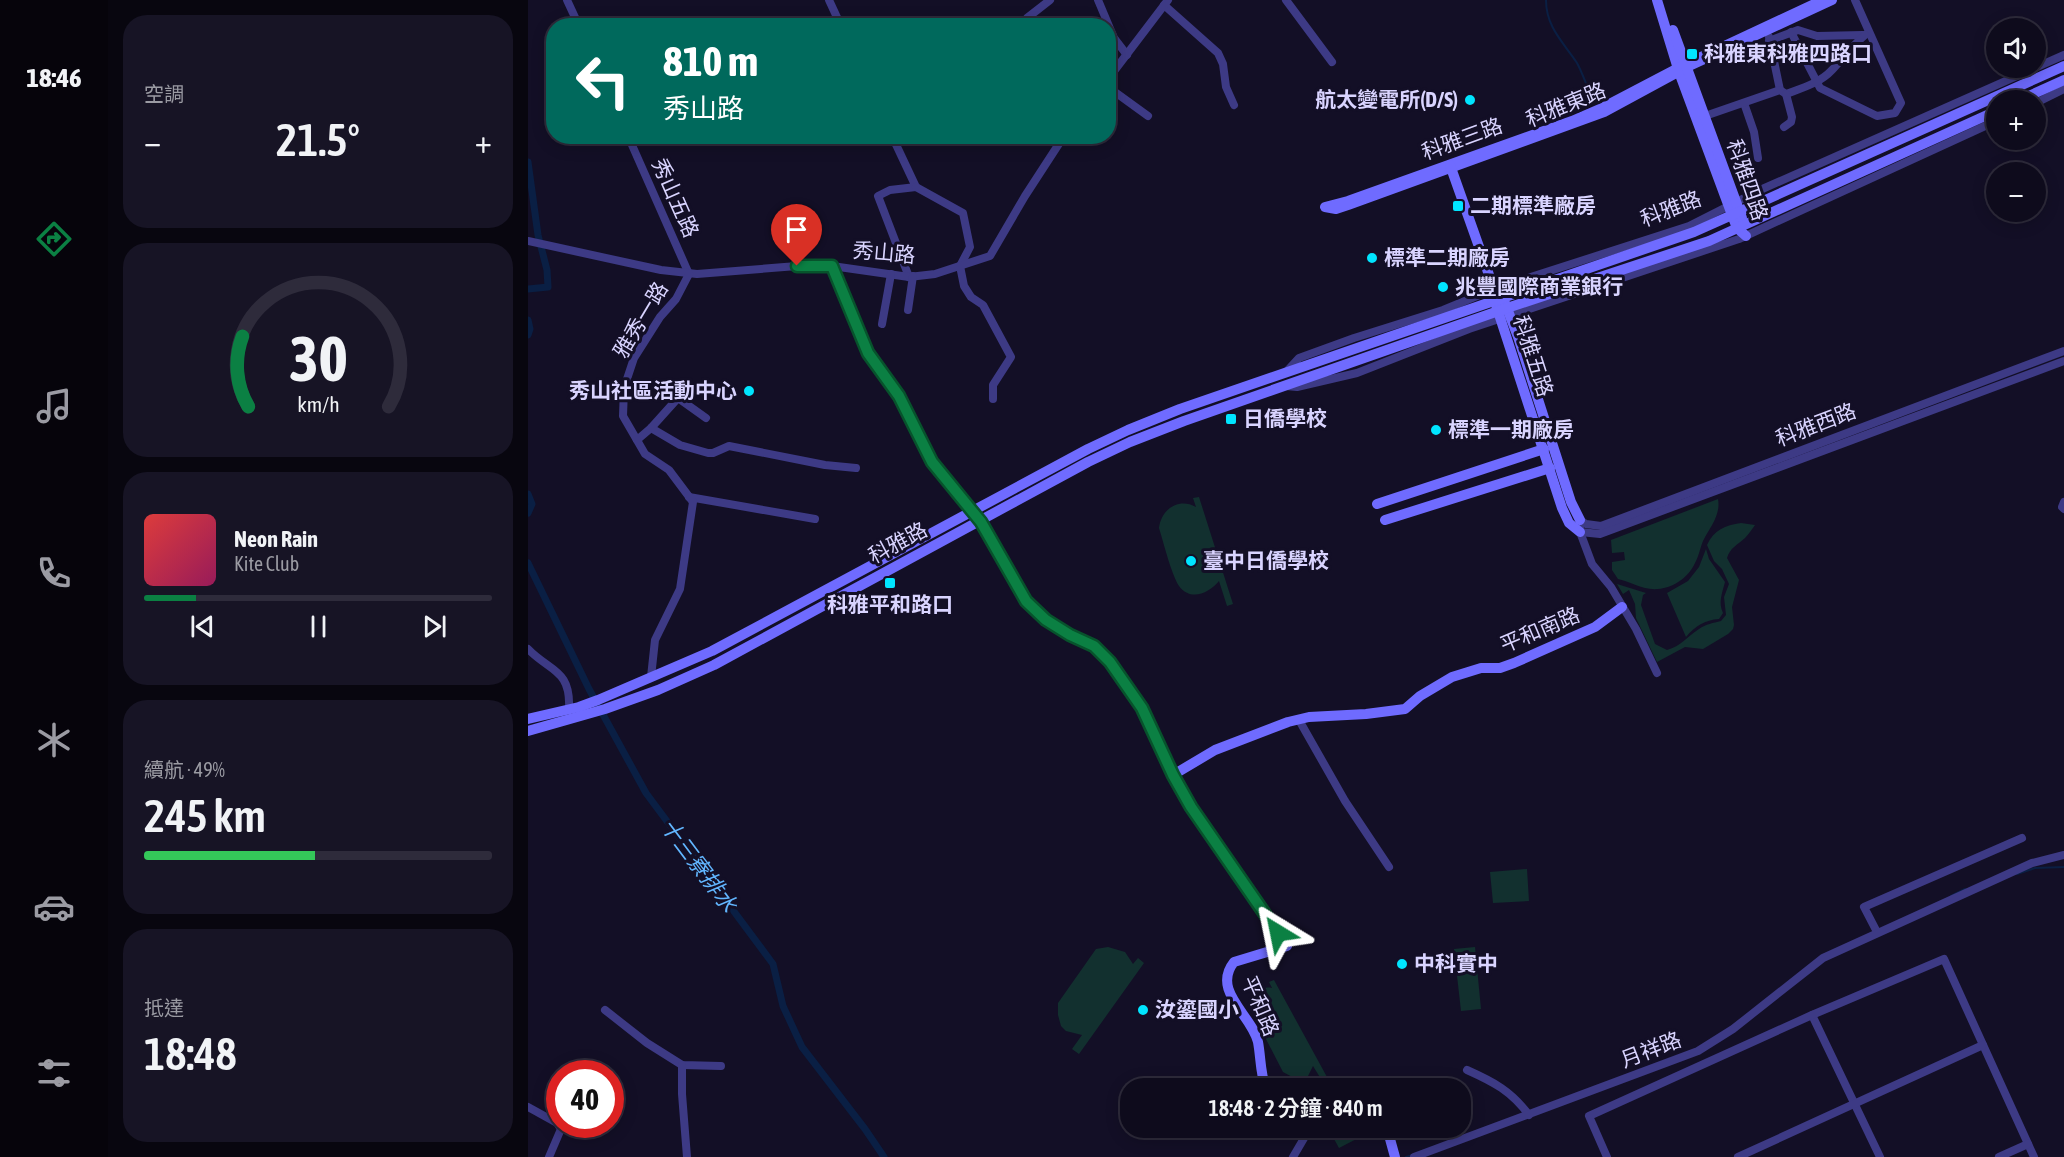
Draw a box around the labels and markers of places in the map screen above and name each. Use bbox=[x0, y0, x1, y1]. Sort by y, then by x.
place label: 科雅東科雅四路口 bbox=[1704, 41, 1872, 65]
marker: 科雅東科雅四路口 bbox=[1685, 47, 1699, 61]
place label: 航太變電所(D/S) bbox=[1315, 87, 1458, 111]
marker: 航太變電所(D/S) bbox=[1463, 93, 1477, 107]
place label: 二期標準廠房 bbox=[1470, 193, 1596, 217]
marker: 二期標準廠房 bbox=[1451, 199, 1465, 213]
pin bbox=[771, 204, 822, 266]
place label: 標準二期廠房 bbox=[1384, 245, 1510, 269]
marker: 標準二期廠房 bbox=[1365, 251, 1379, 265]
place label: 兆豐國際商業銀行 bbox=[1455, 274, 1623, 298]
marker: 兆豐國際商業銀行 bbox=[1436, 280, 1450, 294]
place label: 秀山社區活動中心 bbox=[569, 378, 737, 402]
marker: 秀山社區活動中心 bbox=[742, 384, 756, 398]
place label: 日僑學校 bbox=[1243, 406, 1327, 430]
marker: 日僑學校 bbox=[1224, 412, 1238, 426]
place label: 標準一期廠房 bbox=[1448, 417, 1574, 441]
marker: 標準一期廠房 bbox=[1429, 423, 1443, 437]
place label: 臺中日僑學校 bbox=[1203, 548, 1329, 572]
marker: 臺中日僑學校 bbox=[1184, 554, 1198, 568]
marker: 科雅平和路口 bbox=[883, 576, 897, 590]
place label: 科雅平和路口 bbox=[827, 592, 953, 616]
place label: 中科實中 bbox=[1414, 951, 1498, 975]
marker: 中科實中 bbox=[1395, 957, 1409, 971]
place label: 汝鎏國小 bbox=[1155, 997, 1239, 1021]
marker: 汝鎏國小 bbox=[1136, 1003, 1150, 1017]

